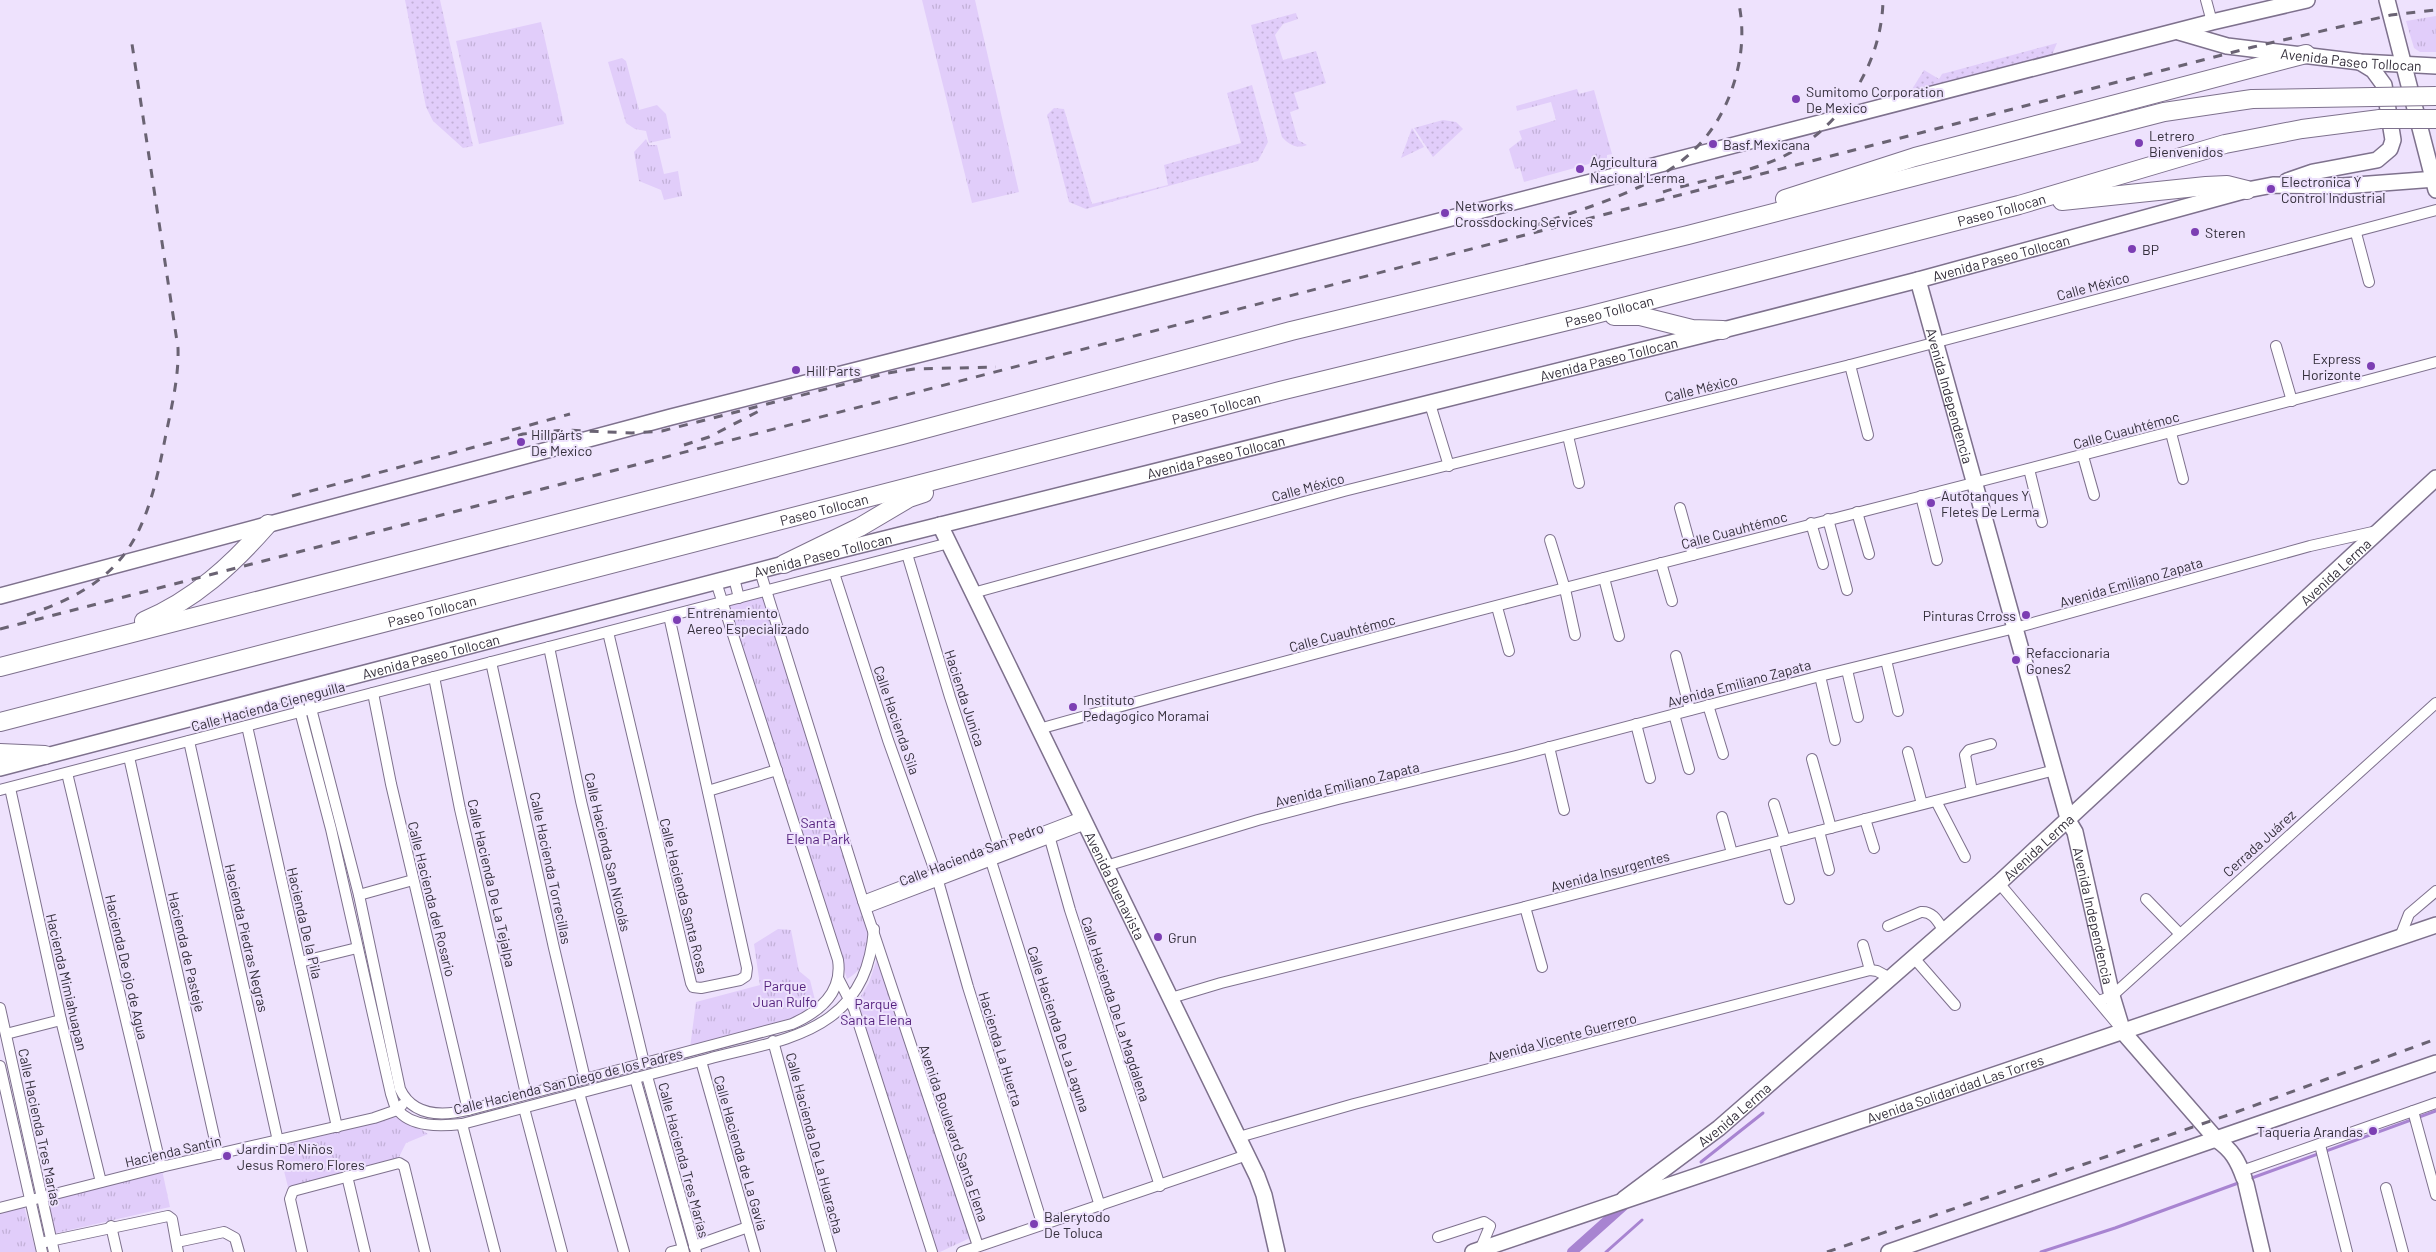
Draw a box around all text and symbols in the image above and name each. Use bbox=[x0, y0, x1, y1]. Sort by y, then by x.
street label: Avenida Paseo Tollocan bbox=[2280, 44, 2422, 74]
place label: Sumitomo Corporation De Mexico bbox=[1806, 83, 1944, 116]
marker: Sumitomo Corporation De Mexico bbox=[1790, 93, 1802, 105]
place label: Letrero Bienvenidos bbox=[2149, 127, 2223, 160]
place label: Basf Mexicana bbox=[1723, 136, 1810, 153]
marker: Letrero Bienvenidos bbox=[2133, 137, 2145, 149]
marker: Basf Mexicana bbox=[1707, 138, 1719, 150]
place label: Agricultura Nacional Lerma bbox=[1590, 153, 1685, 186]
marker: Agricultura Nacional Lerma bbox=[1574, 163, 1586, 175]
place label: Electronica Y Control Industrial bbox=[2281, 173, 2386, 206]
marker: Electronica Y Control Industrial bbox=[2265, 183, 2277, 195]
street label: Paseo Tollocan bbox=[1955, 189, 2048, 229]
place label: Networks Crossdocking Services bbox=[1455, 197, 1593, 230]
marker: Networks Crossdocking Services bbox=[1439, 207, 1451, 219]
place label: Steren bbox=[2205, 224, 2246, 241]
marker: Steren bbox=[2189, 226, 2201, 238]
street label: Avenida Paseo Tollocan bbox=[1930, 230, 2071, 284]
place label: BP bbox=[2142, 241, 2159, 258]
marker: BP bbox=[2126, 243, 2138, 255]
street label: Calle México bbox=[2055, 268, 2131, 304]
street label: Paseo Tollocan bbox=[1563, 291, 1655, 330]
street label: Avenida Independencia bbox=[1923, 326, 1977, 465]
street label: Avenida Paseo Tollocan bbox=[1538, 333, 1679, 384]
place label: Express Horizonte bbox=[2302, 350, 2361, 383]
marker: Express Horizonte bbox=[2365, 360, 2377, 372]
place label: Hill Parts bbox=[806, 362, 861, 379]
marker: Hill Parts bbox=[790, 364, 802, 376]
street label: Calle México bbox=[1663, 371, 1739, 405]
street label: Paseo Tollocan bbox=[1170, 388, 1262, 427]
street label: Calle Cuauhtémoc bbox=[2071, 408, 2181, 452]
place label: Hillpárts De Mexico bbox=[531, 426, 592, 459]
street label: Avenida Paseo Tollocan bbox=[1145, 431, 1286, 482]
marker: Hillpárts De Mexico bbox=[515, 436, 527, 448]
street label: Calle México bbox=[1270, 469, 1346, 505]
place label: Autotanques Y Fletes De Lerma bbox=[1941, 487, 2039, 520]
street label: Paseo Tollocan bbox=[778, 489, 870, 529]
marker: Autotanques Y Fletes De Lerma bbox=[1925, 497, 1937, 509]
street label: Calle Cuauhtémoc bbox=[1679, 508, 1789, 552]
street label: Avenida Paseo Tollocan bbox=[752, 529, 893, 580]
street label: Avenida Lerma bbox=[2296, 535, 2374, 608]
street label: Avenida Emiliano Zapata bbox=[2057, 553, 2205, 611]
street label: Paseo Tollocan bbox=[386, 591, 478, 630]
place label: Entrenamiento Aereo Especializado bbox=[687, 604, 809, 637]
place label: Pinturas Crross bbox=[1923, 607, 2016, 624]
marker: Pinturas Crross bbox=[2020, 609, 2032, 621]
street label: Calle Cuauhtémoc bbox=[1287, 611, 1397, 655]
marker: Entrenamiento Aereo Especializado bbox=[671, 614, 683, 626]
street label: Avenida Paseo Tollocan bbox=[360, 630, 501, 682]
place label: Refaccionaria Gones2 bbox=[2026, 644, 2110, 677]
street label: Hacienda Junica bbox=[941, 647, 989, 749]
marker: Refaccionaria Gones2 bbox=[2010, 654, 2022, 666]
street label: Avenida Emiliano Zapata bbox=[1665, 656, 1813, 710]
street label: Calle Hacienda Sila bbox=[870, 663, 924, 777]
street label: Calle Hacienda Cieneguilla bbox=[189, 677, 347, 735]
place label: Instituto Pedagogico Moramai bbox=[1083, 691, 1209, 724]
marker: Instituto Pedagogico Moramai bbox=[1067, 701, 1079, 713]
street label: Avenida Emiliano Zapata bbox=[1273, 758, 1421, 810]
street label: Calle Hacienda San Nicolás bbox=[581, 771, 635, 933]
street label: Calle Hacienda Torrecillas bbox=[527, 790, 576, 946]
street label: Calle Hacienda De La Tejalpa bbox=[464, 797, 520, 969]
street label: Cerrada Juárez bbox=[2219, 806, 2299, 880]
street label: Avenida Lerma bbox=[1999, 810, 2077, 884]
park label: Santa Elena Park bbox=[786, 814, 850, 847]
street label: Calle Hacienda Santa Rosa bbox=[656, 816, 712, 976]
street label: Calle Hacienda San Pedro bbox=[896, 819, 1046, 889]
street label: Calle Hacienda del Rosario bbox=[404, 820, 460, 978]
street label: Avenida Buenavista bbox=[1082, 829, 1149, 942]
street label: Avenida Independencia bbox=[2070, 845, 2118, 986]
street label: Avenida Insurgentes bbox=[1549, 847, 1672, 895]
street label: Hacienda Piedras Negras bbox=[222, 862, 272, 1014]
street label: Hacienda De la Pila bbox=[284, 866, 326, 980]
street label: Hacienda de Pasteje bbox=[165, 890, 209, 1014]
street label: Hacienda De ojo de Agua bbox=[102, 893, 152, 1041]
street label: Hacienda Mimiahuapan bbox=[43, 912, 91, 1052]
street label: Calle Hacienda De La Magdalena bbox=[1078, 914, 1154, 1104]
place label: Grun bbox=[1168, 929, 1197, 946]
marker: Grun bbox=[1152, 931, 1164, 943]
street label: Calle Hacienda De La Laguna bbox=[1024, 944, 1094, 1114]
park label: Parque Juan Rulfo bbox=[753, 977, 817, 1010]
street label: Hacienda La Huerta bbox=[975, 989, 1027, 1109]
park label: Parque Santa Elena bbox=[840, 995, 912, 1028]
street label: Avenida Vicente Guerrero bbox=[1486, 1009, 1638, 1065]
street label: Avenida Boulevard Santa Elena bbox=[916, 1042, 992, 1224]
street label: Calle Hacienda San Diego de los Padres bbox=[452, 1044, 685, 1118]
street label: Calle Hacienda Tres Marías bbox=[15, 1047, 65, 1207]
street label: Avenida Solidaridad Las Torres bbox=[1864, 1050, 2046, 1126]
street label: Calle Hacienda De La Huaracha bbox=[783, 1051, 847, 1235]
street label: Calle Hacienda de La Gavia bbox=[711, 1073, 771, 1233]
street label: Avenida Lerma bbox=[1694, 1079, 1774, 1150]
street label: Calle Hacienda Tres Marías bbox=[655, 1080, 713, 1240]
place label: Taqueria Arandas bbox=[2257, 1123, 2363, 1140]
marker: Taqueria Arandas bbox=[2367, 1125, 2379, 1137]
street label: Hacienda Santin bbox=[123, 1132, 223, 1170]
place label: Jardin De Niños Jesus Romero Flores bbox=[237, 1140, 365, 1173]
marker: Jardin De Niños Jesus Romero Flores bbox=[221, 1150, 233, 1162]
place label: Balerytodo De Toluca bbox=[1044, 1208, 1110, 1241]
marker: Balerytodo De Toluca bbox=[1028, 1218, 1040, 1230]

